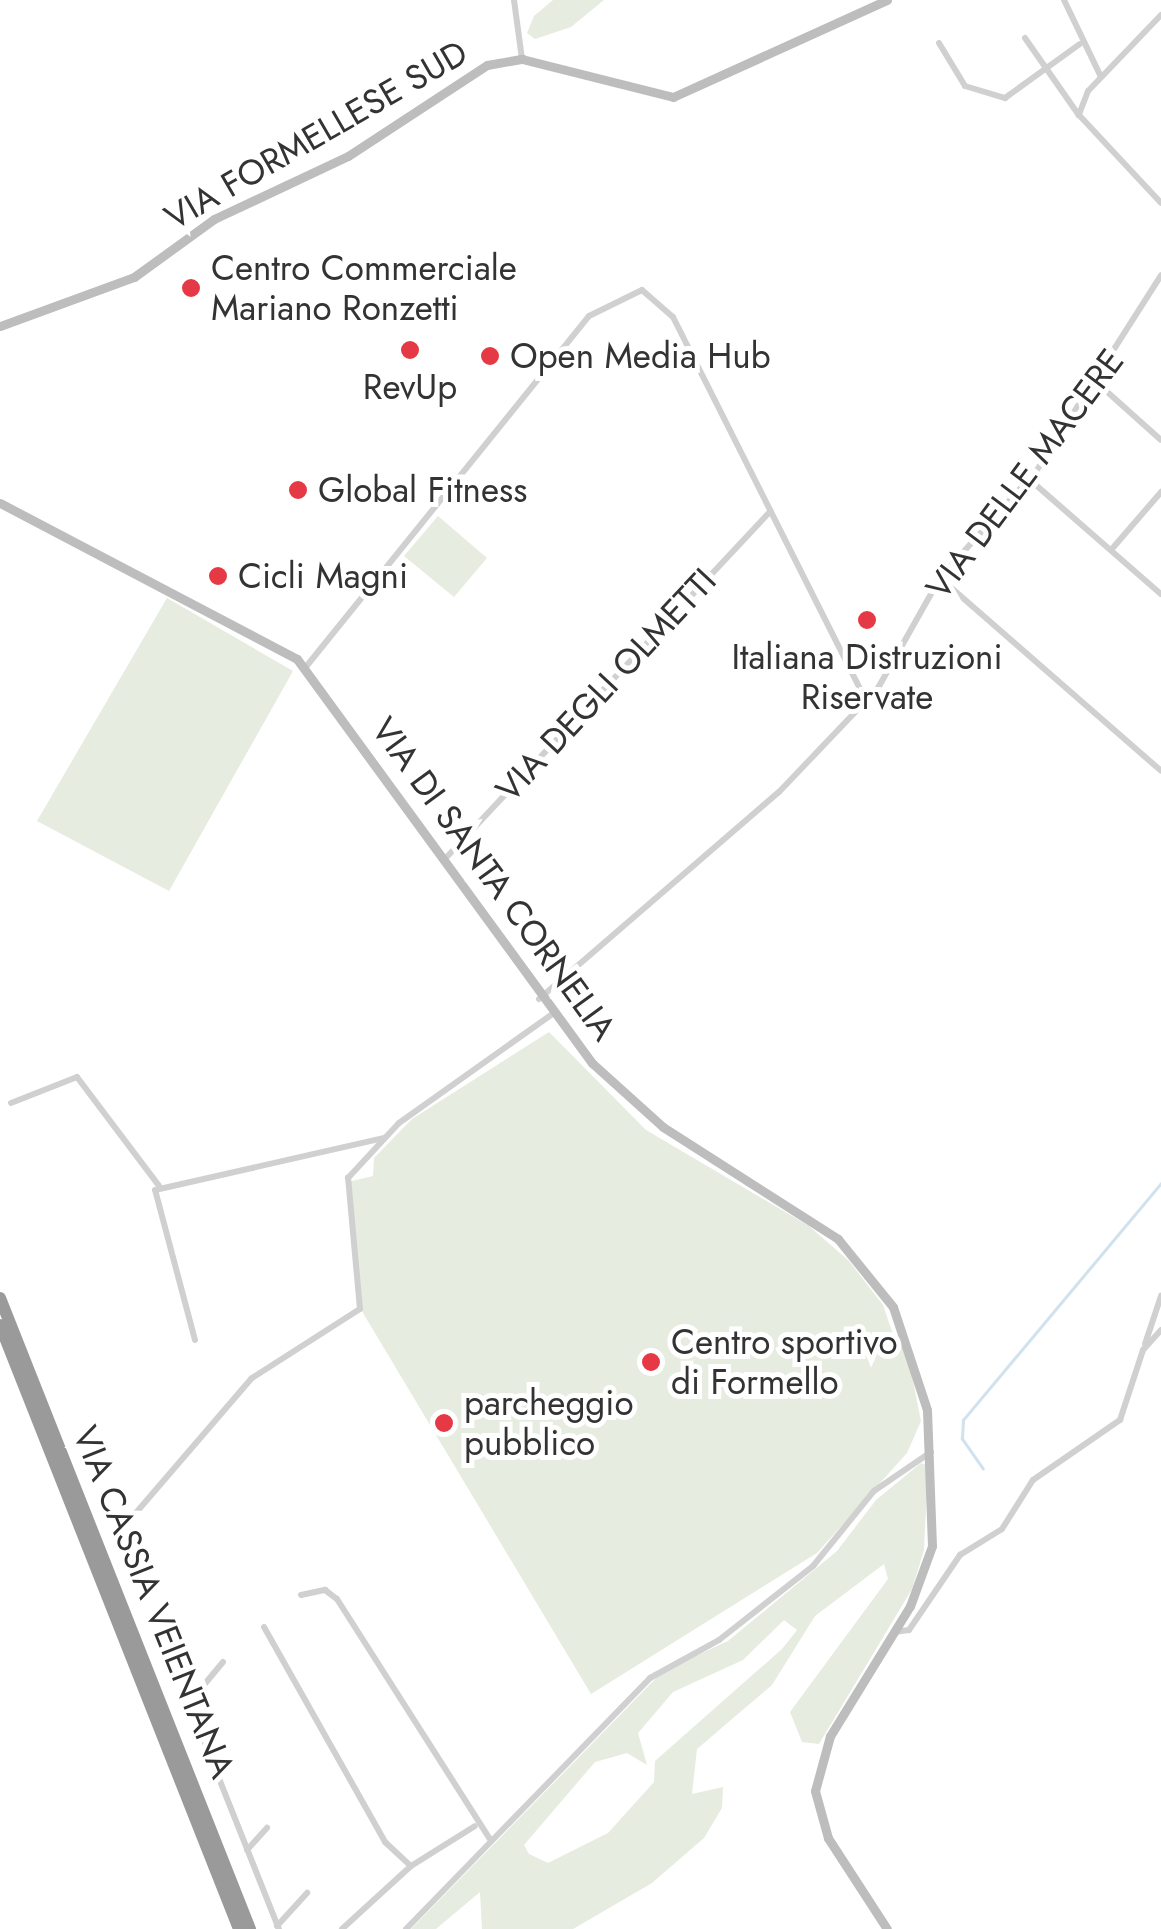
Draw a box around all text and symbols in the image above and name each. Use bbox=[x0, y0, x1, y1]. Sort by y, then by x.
street label: VIA FORMELLESE SUD bbox=[157, 31, 475, 239]
place label: Centro Commerciale Mariano Ronzetti bbox=[211, 247, 517, 329]
marker: Centro Commerciale Mariano Ronzetti bbox=[180, 277, 202, 299]
place label: Open Media Hub bbox=[510, 335, 771, 377]
marker: RevUp bbox=[399, 339, 421, 361]
street label: VIA DELLE MACERE bbox=[917, 341, 1133, 607]
marker: Open Media Hub bbox=[479, 345, 501, 367]
place label: RevUp bbox=[363, 366, 457, 408]
place label: Global Fitness bbox=[318, 469, 527, 511]
marker: Global Fitness bbox=[287, 479, 309, 501]
place label: Cicli Magni bbox=[238, 555, 408, 597]
street label: VIA DEGLI OLMETTI bbox=[487, 560, 725, 810]
marker: Cicli Magni bbox=[207, 565, 229, 587]
marker: Italiana Distruzioni Riservate bbox=[856, 609, 878, 631]
place label: Italiana Distruzioni Riservate bbox=[731, 636, 1003, 718]
street label: VIA DI SANTA CORNELIA bbox=[363, 709, 625, 1049]
place label: Centro sportivo di Formello bbox=[671, 1321, 898, 1403]
marker: Centro sportivo di Formello bbox=[640, 1351, 662, 1373]
place label: parcheggio pubblico bbox=[464, 1382, 634, 1464]
marker: parcheggio pubblico bbox=[433, 1412, 455, 1434]
street label: VIA CASSIA VEIENTANA bbox=[64, 1420, 244, 1784]

